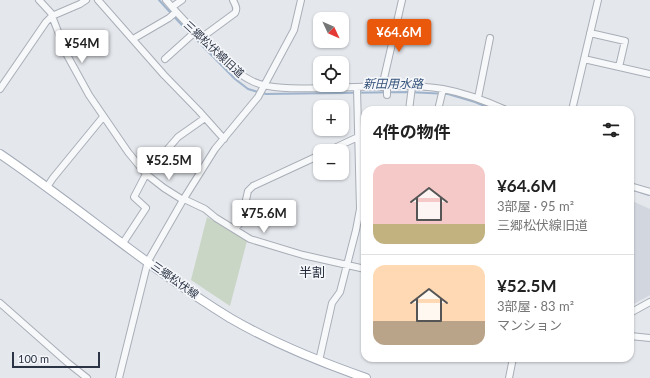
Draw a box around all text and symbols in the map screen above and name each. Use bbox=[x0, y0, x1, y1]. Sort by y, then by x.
north arrow bbox=[313, 12, 349, 48]
map controls bbox=[313, 12, 349, 180]
street label: 三郷松伏線旧道 bbox=[182, 18, 247, 80]
pin: ¥64.6M bbox=[366, 19, 432, 53]
text: ¥64.6M bbox=[376, 24, 422, 40]
pin: ¥54M bbox=[58, 30, 106, 64]
text: ¥54M bbox=[65, 35, 99, 51]
button: locate bbox=[313, 56, 349, 92]
water label: 新田用水路 bbox=[363, 76, 424, 91]
button: + bbox=[313, 100, 349, 136]
icon: filters bbox=[600, 119, 622, 141]
text: 4件の物件 bbox=[373, 121, 451, 142]
button: − bbox=[313, 144, 349, 180]
pin: ¥52.5M bbox=[136, 147, 202, 181]
text: ¥52.5M bbox=[146, 152, 192, 168]
text: ¥64.6M bbox=[497, 175, 557, 196]
icon: home bbox=[405, 180, 453, 228]
text: 3部屋 · 95 m² bbox=[497, 198, 574, 214]
pin: ¥75.6M bbox=[231, 200, 297, 234]
text: ¥75.6M bbox=[241, 205, 287, 221]
text: 三郷松伏線旧道 bbox=[497, 217, 588, 233]
street label: 三郷松伏線 bbox=[149, 258, 202, 301]
district label: 半割 bbox=[299, 264, 325, 280]
text: ¥52.5M bbox=[497, 275, 557, 296]
icon: home bbox=[405, 281, 453, 329]
text: 3部屋 · 83 m² bbox=[497, 298, 574, 314]
text: マンション bbox=[497, 317, 562, 333]
scale bar bbox=[12, 350, 100, 369]
text: 100 m bbox=[18, 352, 49, 365]

